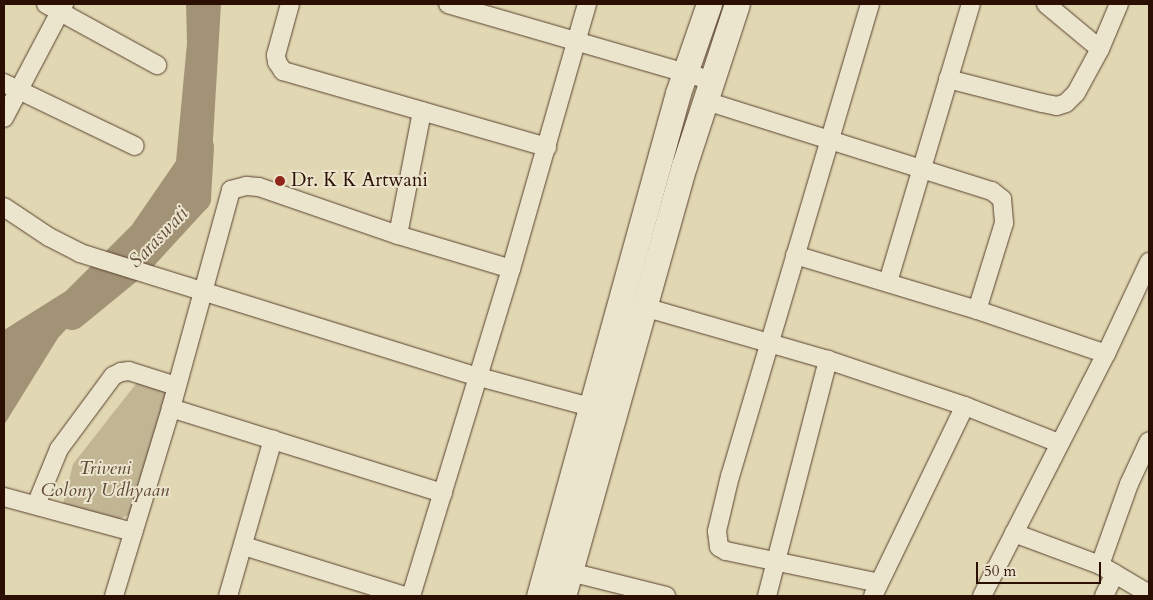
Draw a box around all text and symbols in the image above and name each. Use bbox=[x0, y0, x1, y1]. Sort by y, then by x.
place label: Dr. K K Artwani bbox=[291, 170, 428, 192]
marker: Dr. K K Artwani bbox=[273, 174, 287, 188]
water label: Saraswati bbox=[123, 202, 193, 272]
park label: Triveni Colony Udhyaan bbox=[41, 458, 169, 502]
scale bar bbox=[978, 552, 1103, 584]
text: 50 m bbox=[984, 561, 1016, 581]

